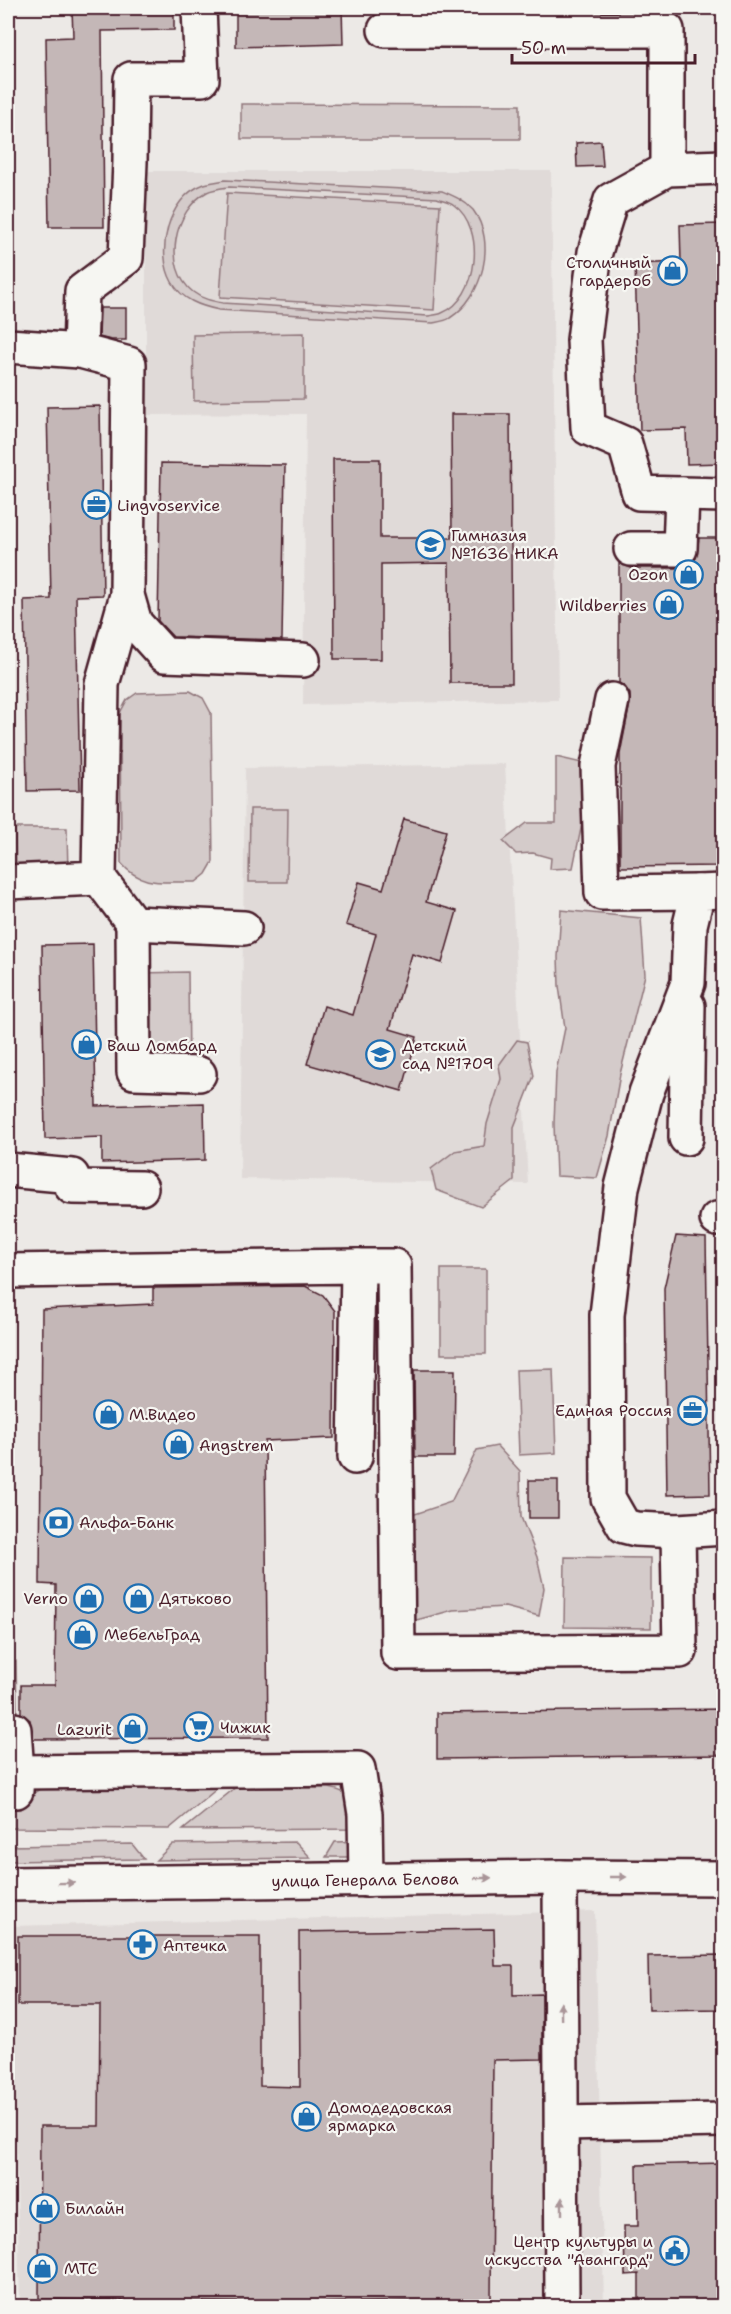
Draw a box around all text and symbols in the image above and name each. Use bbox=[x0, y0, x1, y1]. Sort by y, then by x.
scale bar bbox=[512, 27, 695, 65]
text: 50 m bbox=[521, 36, 566, 60]
place label: Столичный гардероб bbox=[566, 252, 651, 291]
shop icon: Столичный гардероб bbox=[656, 255, 688, 287]
office icon: Lingvoservice bbox=[80, 489, 112, 521]
place label: Lingvoservice bbox=[117, 495, 220, 516]
place label: Гимназия №1636 НИКА bbox=[451, 525, 559, 564]
school or university icon: Гимназия №1636 НИКА bbox=[414, 528, 446, 560]
shop icon: Ozon bbox=[673, 558, 705, 590]
place label: Ozon bbox=[628, 564, 668, 585]
shop icon: Wildberries bbox=[652, 589, 684, 621]
place label: Wildberries bbox=[559, 595, 647, 616]
shop icon: Ваш Ломбард bbox=[70, 1029, 102, 1061]
place label: Ваш Ломбард bbox=[107, 1035, 217, 1056]
place label: Детский сад №1709 bbox=[402, 1035, 494, 1074]
school or university icon: Детский сад №1709 bbox=[365, 1038, 397, 1070]
office icon: Единая Россия bbox=[677, 1394, 709, 1426]
shop icon: М.Видео bbox=[92, 1398, 124, 1430]
place label: Единая Россия bbox=[555, 1400, 672, 1421]
place label: М.Видео bbox=[129, 1404, 196, 1425]
shop icon: Angstrem bbox=[162, 1429, 194, 1461]
place label: Angstrem bbox=[199, 1435, 274, 1456]
bank icon: Альфа-Банк bbox=[42, 1506, 74, 1538]
place label: Альфа-Банк bbox=[79, 1512, 175, 1533]
shop icon: Verno bbox=[73, 1582, 105, 1614]
shop icon: Дятьково bbox=[122, 1582, 154, 1614]
place label: Verno bbox=[23, 1588, 68, 1609]
place label: Дятьково bbox=[159, 1588, 232, 1609]
shop icon: МебельГрад bbox=[67, 1618, 99, 1650]
place label: МебельГрад bbox=[104, 1624, 200, 1645]
supermarket icon: Чижик bbox=[183, 1711, 215, 1743]
shop icon: Lazurit bbox=[117, 1713, 149, 1745]
place label: Чижик bbox=[220, 1717, 271, 1738]
place label: Lazurit bbox=[57, 1719, 112, 1740]
street label: улица Генерала Белова bbox=[271, 1868, 459, 1892]
one-way arrow bbox=[609, 1872, 628, 1882]
one-way arrow bbox=[474, 1873, 493, 1883]
one-way arrow bbox=[56, 1879, 75, 1888]
pharmacy icon: Аптечка bbox=[126, 1929, 158, 1961]
place label: Аптечка bbox=[163, 1935, 227, 1956]
one-way arrow bbox=[556, 2002, 566, 2021]
place label: Домодедовская ярмарка bbox=[328, 2097, 452, 2136]
shop icon: Домодедовская ярмарка bbox=[291, 2100, 323, 2132]
shop icon: Билайн bbox=[28, 2192, 60, 2224]
one-way arrow bbox=[557, 2197, 567, 2216]
place label: Билайн bbox=[65, 2198, 124, 2219]
place label: Центр культуры и искусства "Авангард" bbox=[485, 2231, 653, 2270]
public building icon: Центр культуры и искусства "Авангард" bbox=[658, 2234, 690, 2266]
shop icon: МТС bbox=[27, 2252, 59, 2284]
place label: МТС bbox=[64, 2258, 98, 2279]

